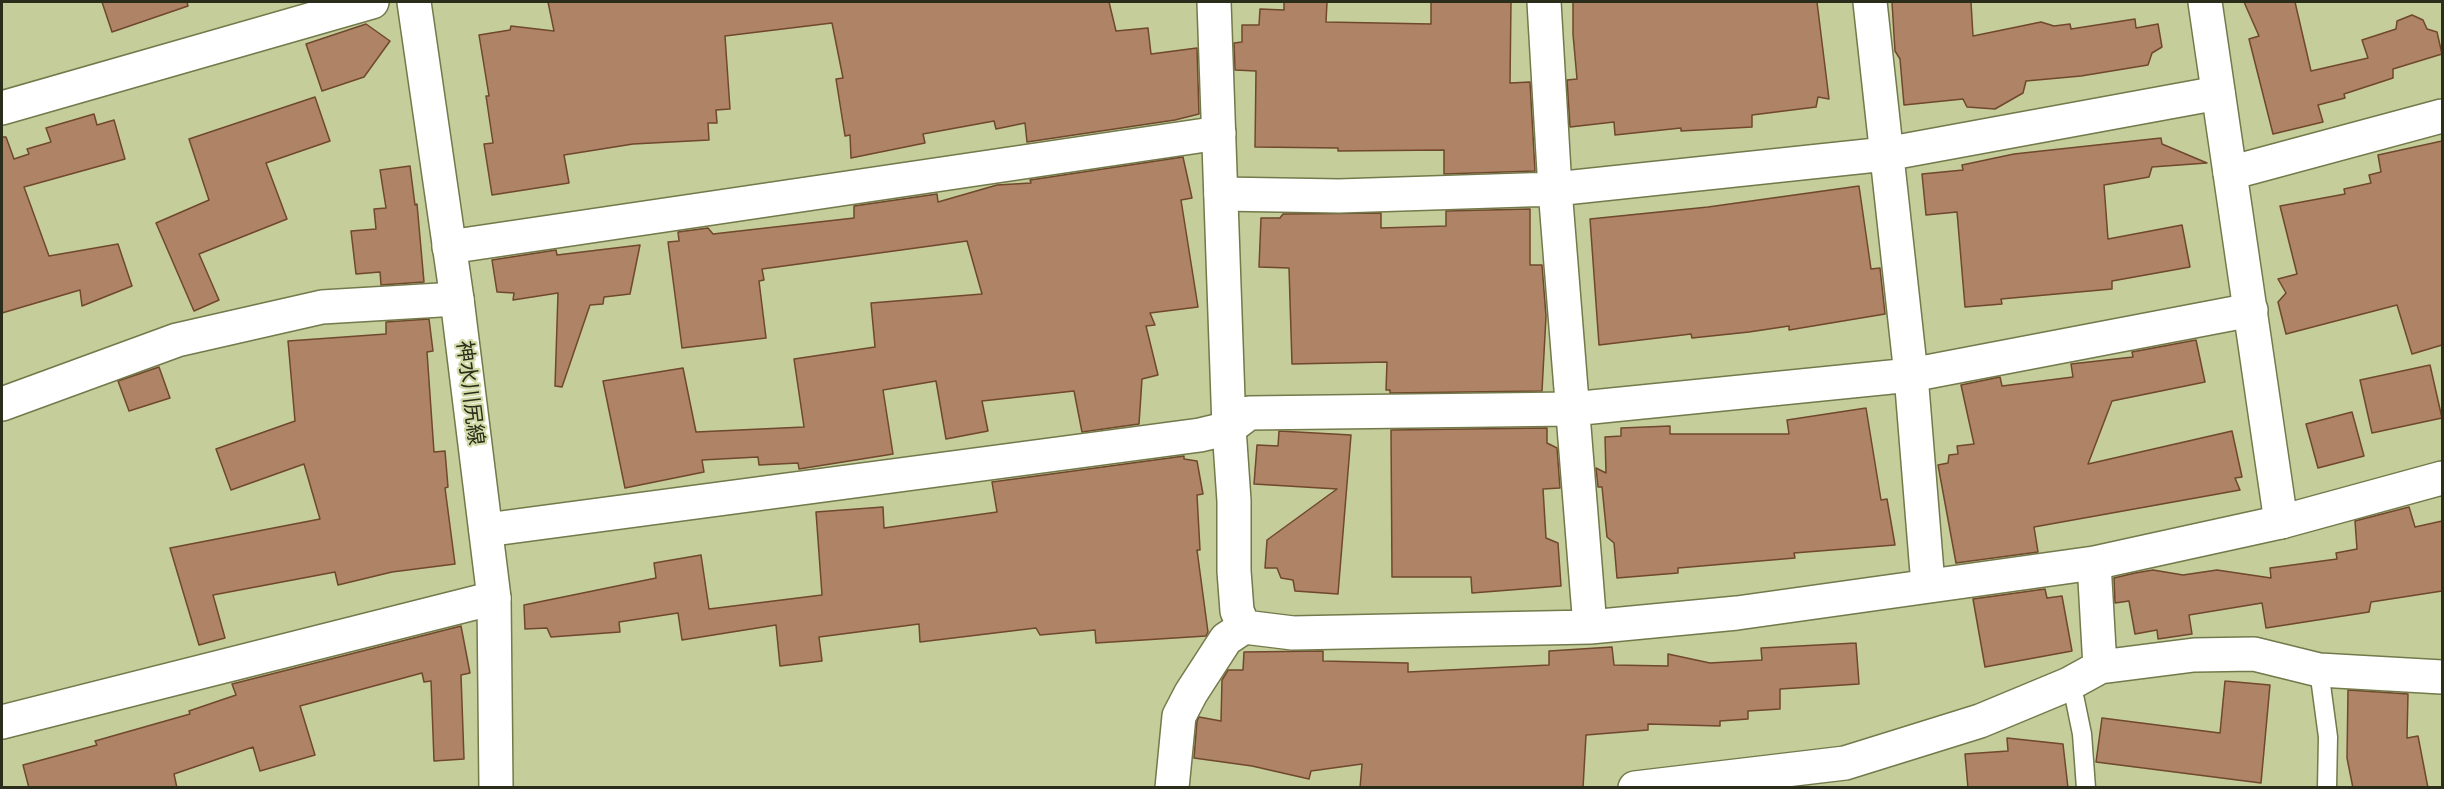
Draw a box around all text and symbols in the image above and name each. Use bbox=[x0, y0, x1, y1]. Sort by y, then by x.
street label: 神水川尻線 bbox=[450, 339, 488, 447]

